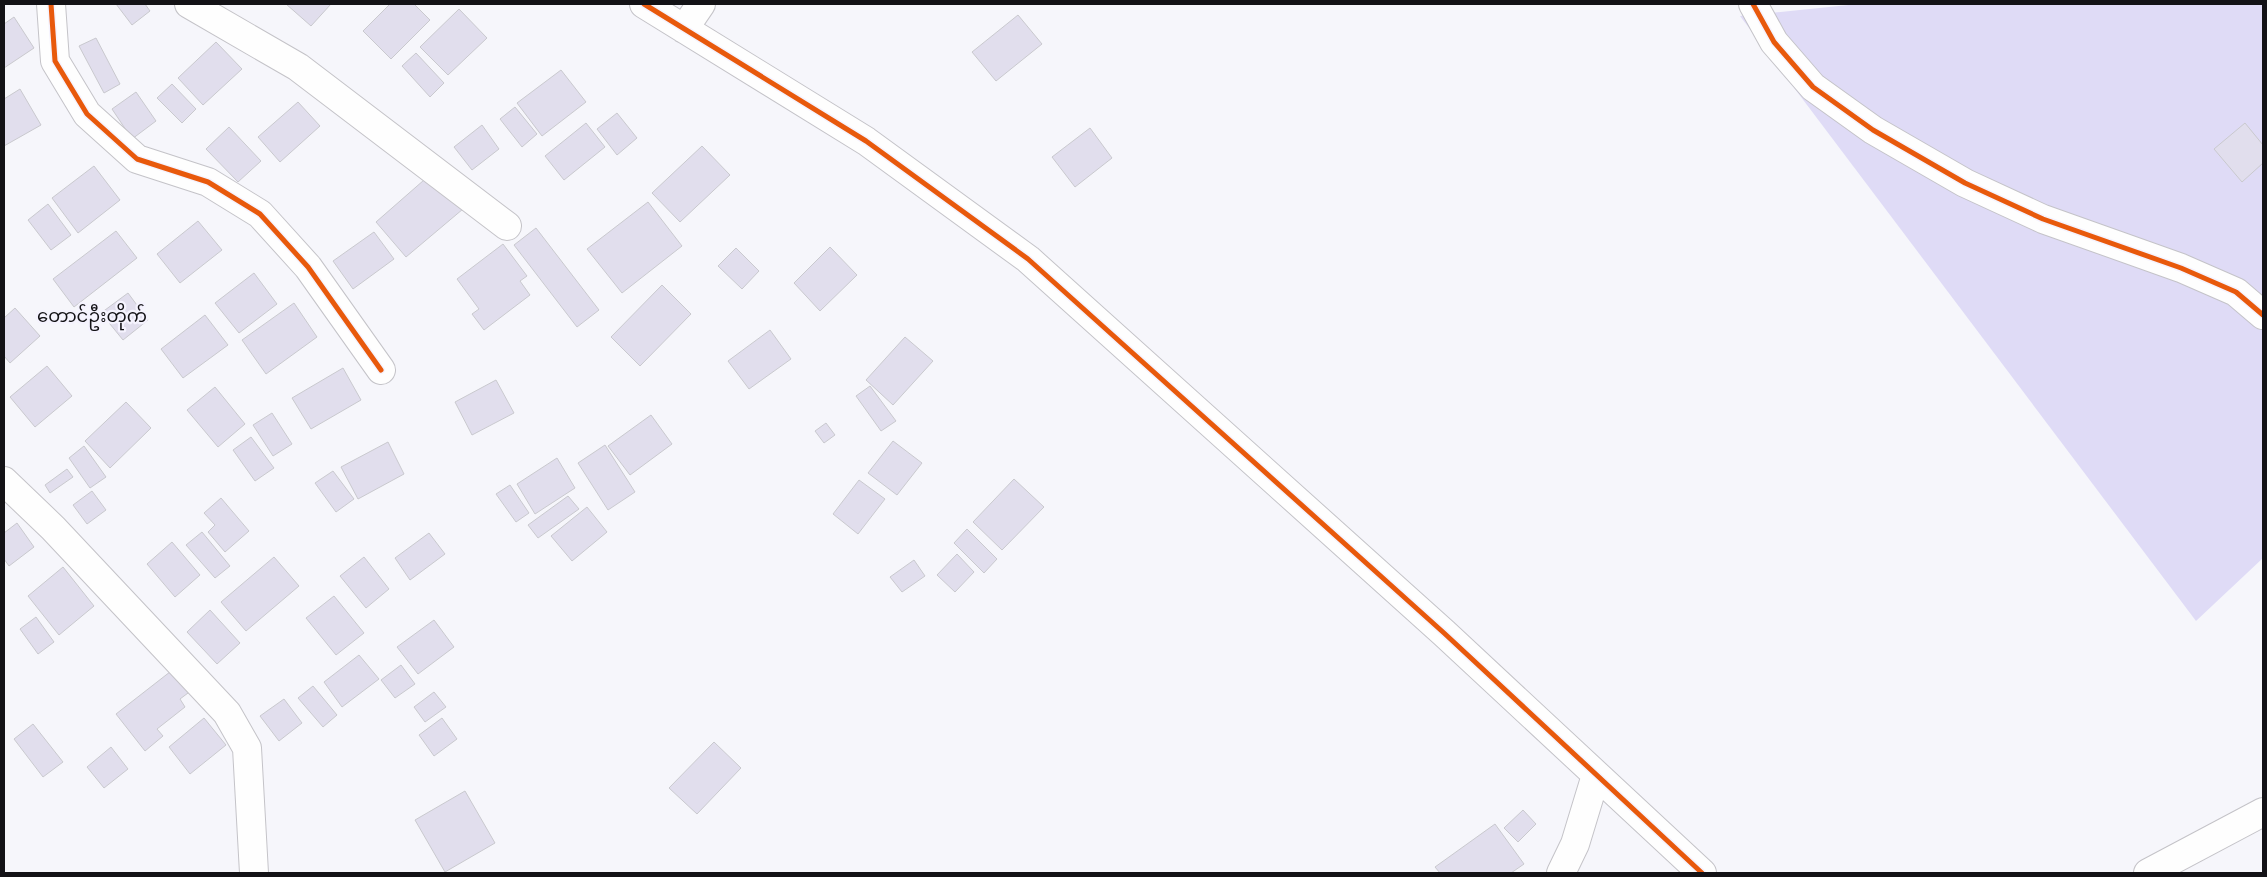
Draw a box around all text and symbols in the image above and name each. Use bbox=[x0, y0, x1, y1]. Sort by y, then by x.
district label: တောင်ဦးတိုက် bbox=[37, 302, 147, 331]

